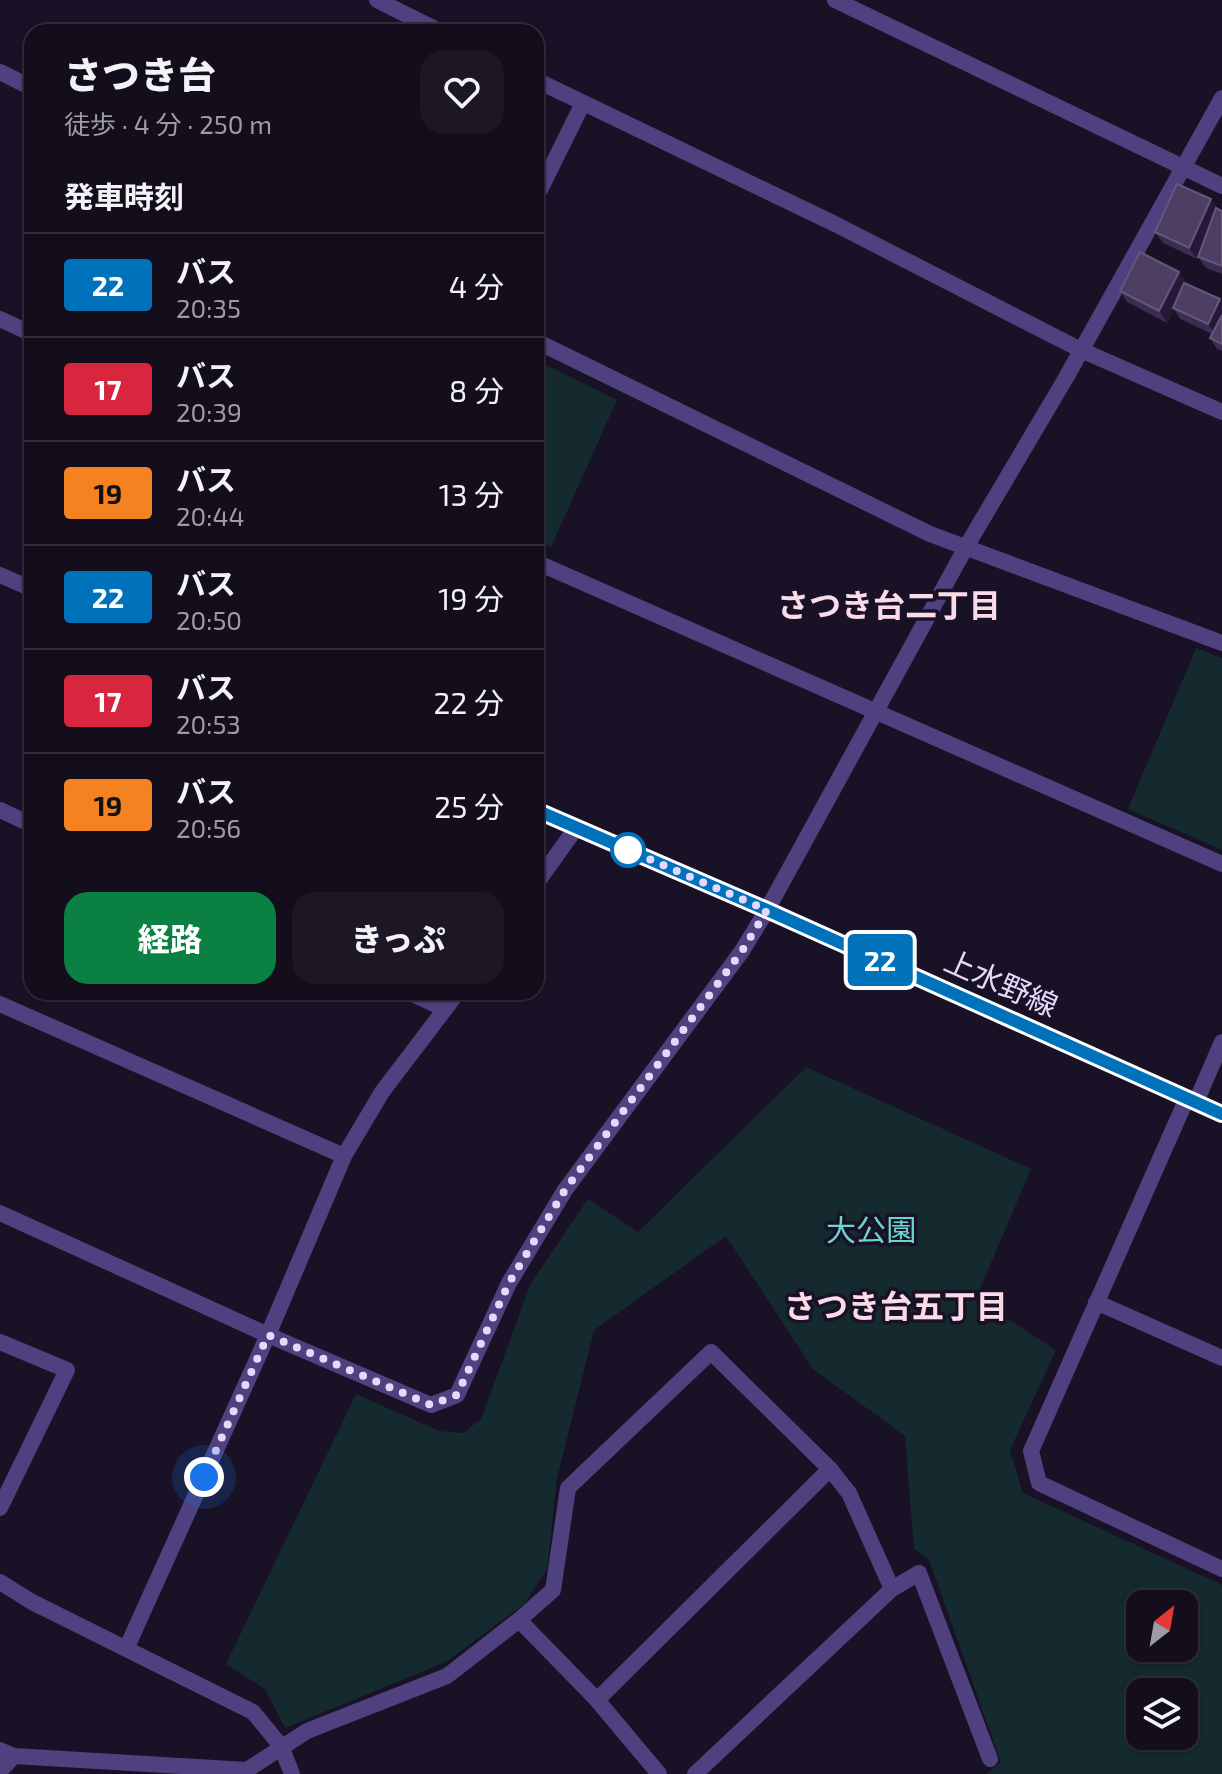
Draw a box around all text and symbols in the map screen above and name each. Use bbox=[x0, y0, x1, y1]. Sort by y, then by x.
button: heart bbox=[420, 50, 504, 134]
text: さつき台 bbox=[64, 51, 216, 97]
text: 徒歩 · 4 分 · 250 m bbox=[64, 108, 272, 139]
text: 発車時刻 bbox=[64, 178, 184, 214]
text: バス bbox=[176, 253, 236, 289]
text: 22 bbox=[92, 268, 124, 302]
text: 4 分 bbox=[449, 268, 504, 304]
text: 20:35 bbox=[176, 292, 241, 323]
text: バス bbox=[176, 357, 236, 393]
text: 17 bbox=[95, 372, 121, 406]
text: 8 分 bbox=[449, 372, 504, 408]
text: 20:39 bbox=[176, 396, 242, 427]
text: バス bbox=[176, 461, 236, 497]
text: 19 bbox=[94, 476, 122, 510]
text: 13 分 bbox=[439, 476, 504, 512]
text: 20:44 bbox=[176, 500, 244, 531]
text: バス bbox=[176, 565, 236, 601]
text: 22 bbox=[92, 580, 124, 614]
text: 19 分 bbox=[438, 580, 504, 616]
district label: さつき台二丁目 bbox=[777, 585, 1001, 623]
text: 20:50 bbox=[176, 604, 242, 635]
text: バス bbox=[176, 669, 236, 705]
text: 17 bbox=[95, 684, 121, 718]
text: 22 分 bbox=[434, 684, 504, 720]
text: 20:53 bbox=[176, 708, 241, 739]
text: バス bbox=[176, 773, 236, 809]
text: 19 bbox=[94, 788, 122, 822]
text: 25 分 bbox=[434, 788, 504, 824]
text: 20:56 bbox=[176, 812, 241, 843]
unlabelled marker bbox=[611, 833, 645, 867]
button: 経路 bbox=[64, 892, 276, 984]
button: きっぷ bbox=[292, 892, 504, 984]
line badge: 22 bbox=[844, 934, 916, 986]
street label: 上水野線 bbox=[940, 941, 1064, 1023]
text: 22 bbox=[864, 943, 896, 977]
park label: 大公園 bbox=[826, 1211, 916, 1247]
district label: さつき台五丁目 bbox=[784, 1286, 1008, 1324]
your location bbox=[184, 1457, 224, 1497]
north arrow bbox=[1126, 1590, 1198, 1662]
map controls bbox=[1126, 1590, 1198, 1750]
button: layers bbox=[1126, 1678, 1198, 1750]

